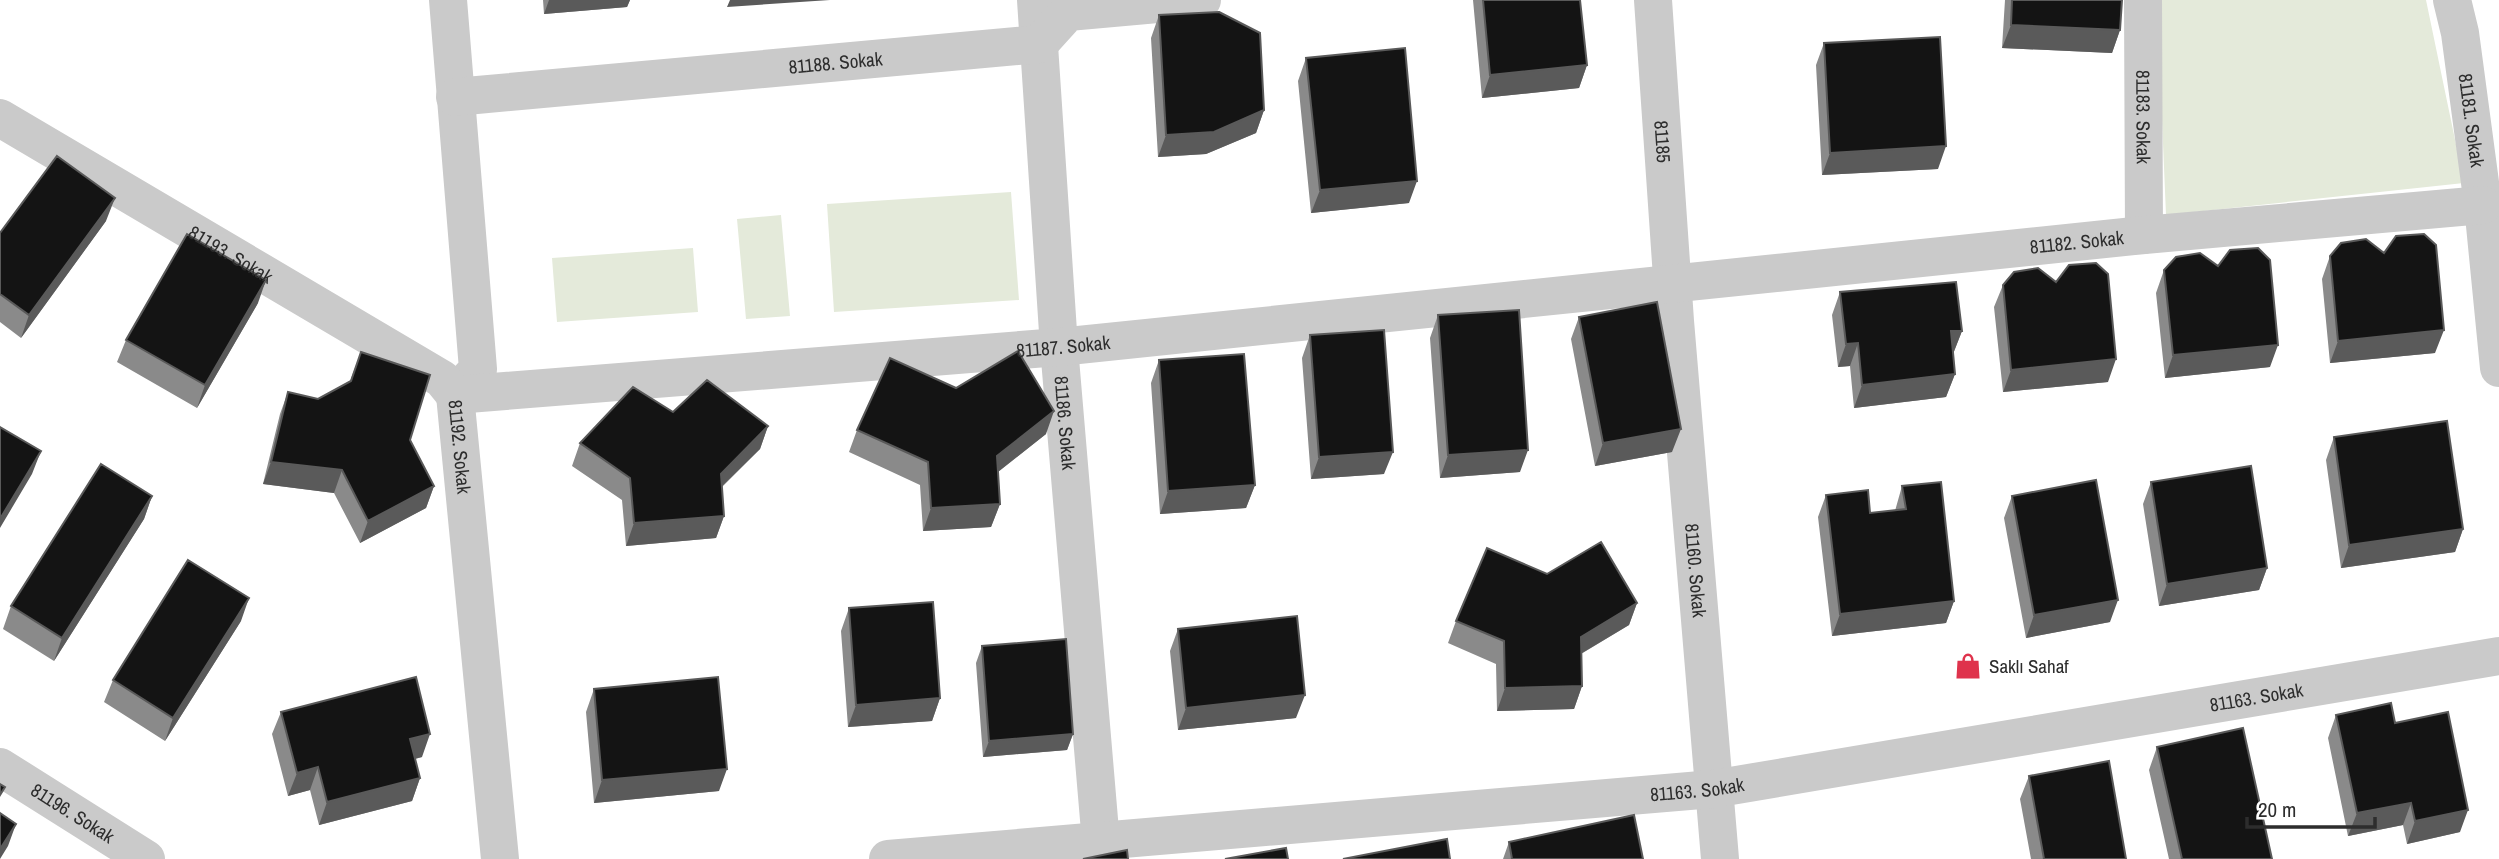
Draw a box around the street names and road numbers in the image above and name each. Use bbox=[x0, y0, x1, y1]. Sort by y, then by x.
street label: 81188. Sokak bbox=[787, 45, 884, 80]
street label: 81183. Sokak bbox=[2130, 70, 2157, 164]
street label: 81181. Sokak bbox=[2453, 72, 2491, 169]
street label: 81185 bbox=[1648, 120, 1677, 164]
street label: 81193. Sokak bbox=[184, 219, 278, 290]
street label: 81182. Sokak bbox=[2029, 224, 2125, 260]
street label: 81187. Sokak bbox=[1015, 329, 1112, 363]
street label: 81186. Sokak bbox=[1049, 375, 1082, 471]
street label: 81192. Sokak bbox=[443, 399, 478, 495]
street label: 81160. Sokak bbox=[1679, 522, 1713, 619]
street label: 81163. Sokak bbox=[2208, 676, 2305, 718]
street label: 81163. Sokak bbox=[1649, 771, 1746, 807]
street label: 81196. Sokak bbox=[26, 777, 120, 849]

